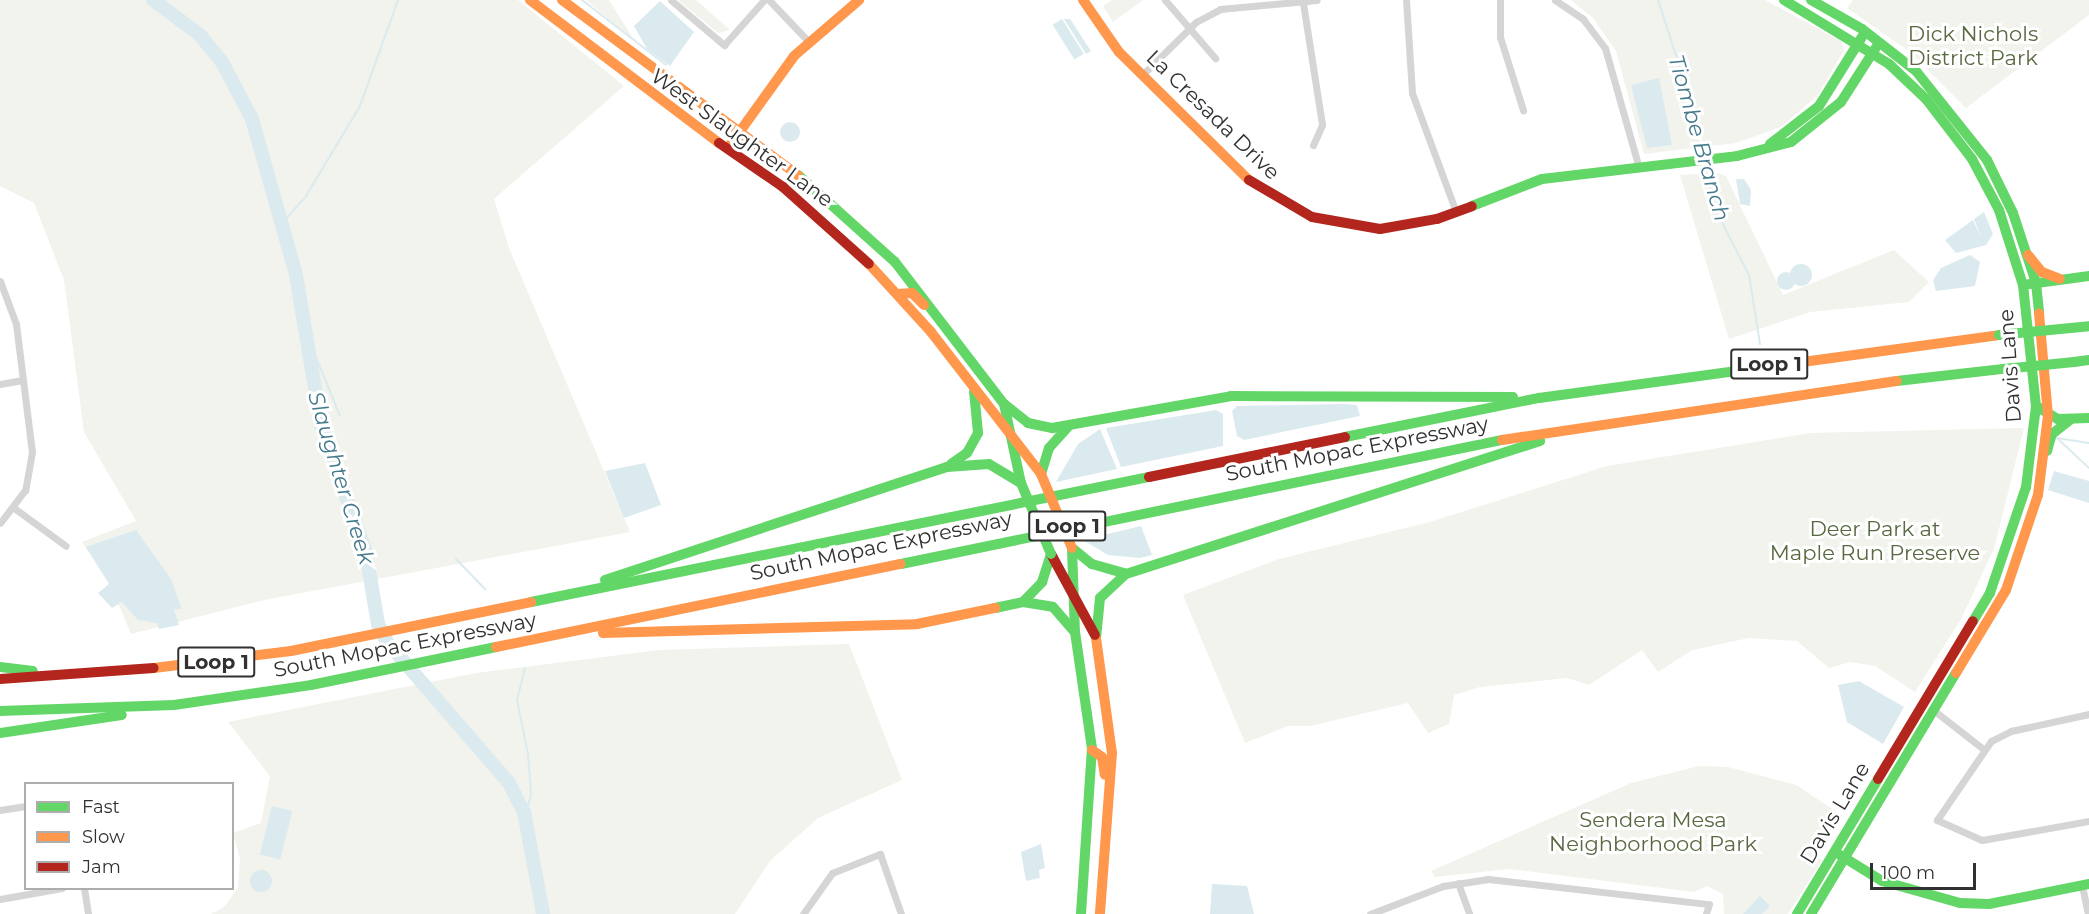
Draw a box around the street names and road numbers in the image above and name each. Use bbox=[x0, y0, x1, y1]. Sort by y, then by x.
street label: La Cresada Drive bbox=[1141, 45, 1285, 185]
street label: West Slaughter Lane bbox=[646, 63, 838, 213]
street label: Davis Lane bbox=[1993, 308, 2027, 424]
road number: Loop 1 bbox=[1730, 347, 1808, 381]
street label: South Mopac Expressway bbox=[1223, 411, 1491, 487]
street label: South Mopac Expressway bbox=[748, 506, 1014, 586]
road number: Loop 1 bbox=[1028, 509, 1106, 543]
street label: South Mopac Expressway bbox=[271, 607, 539, 683]
road number: Loop 1 bbox=[177, 645, 255, 679]
street label: Davis Lane bbox=[1795, 758, 1875, 868]

